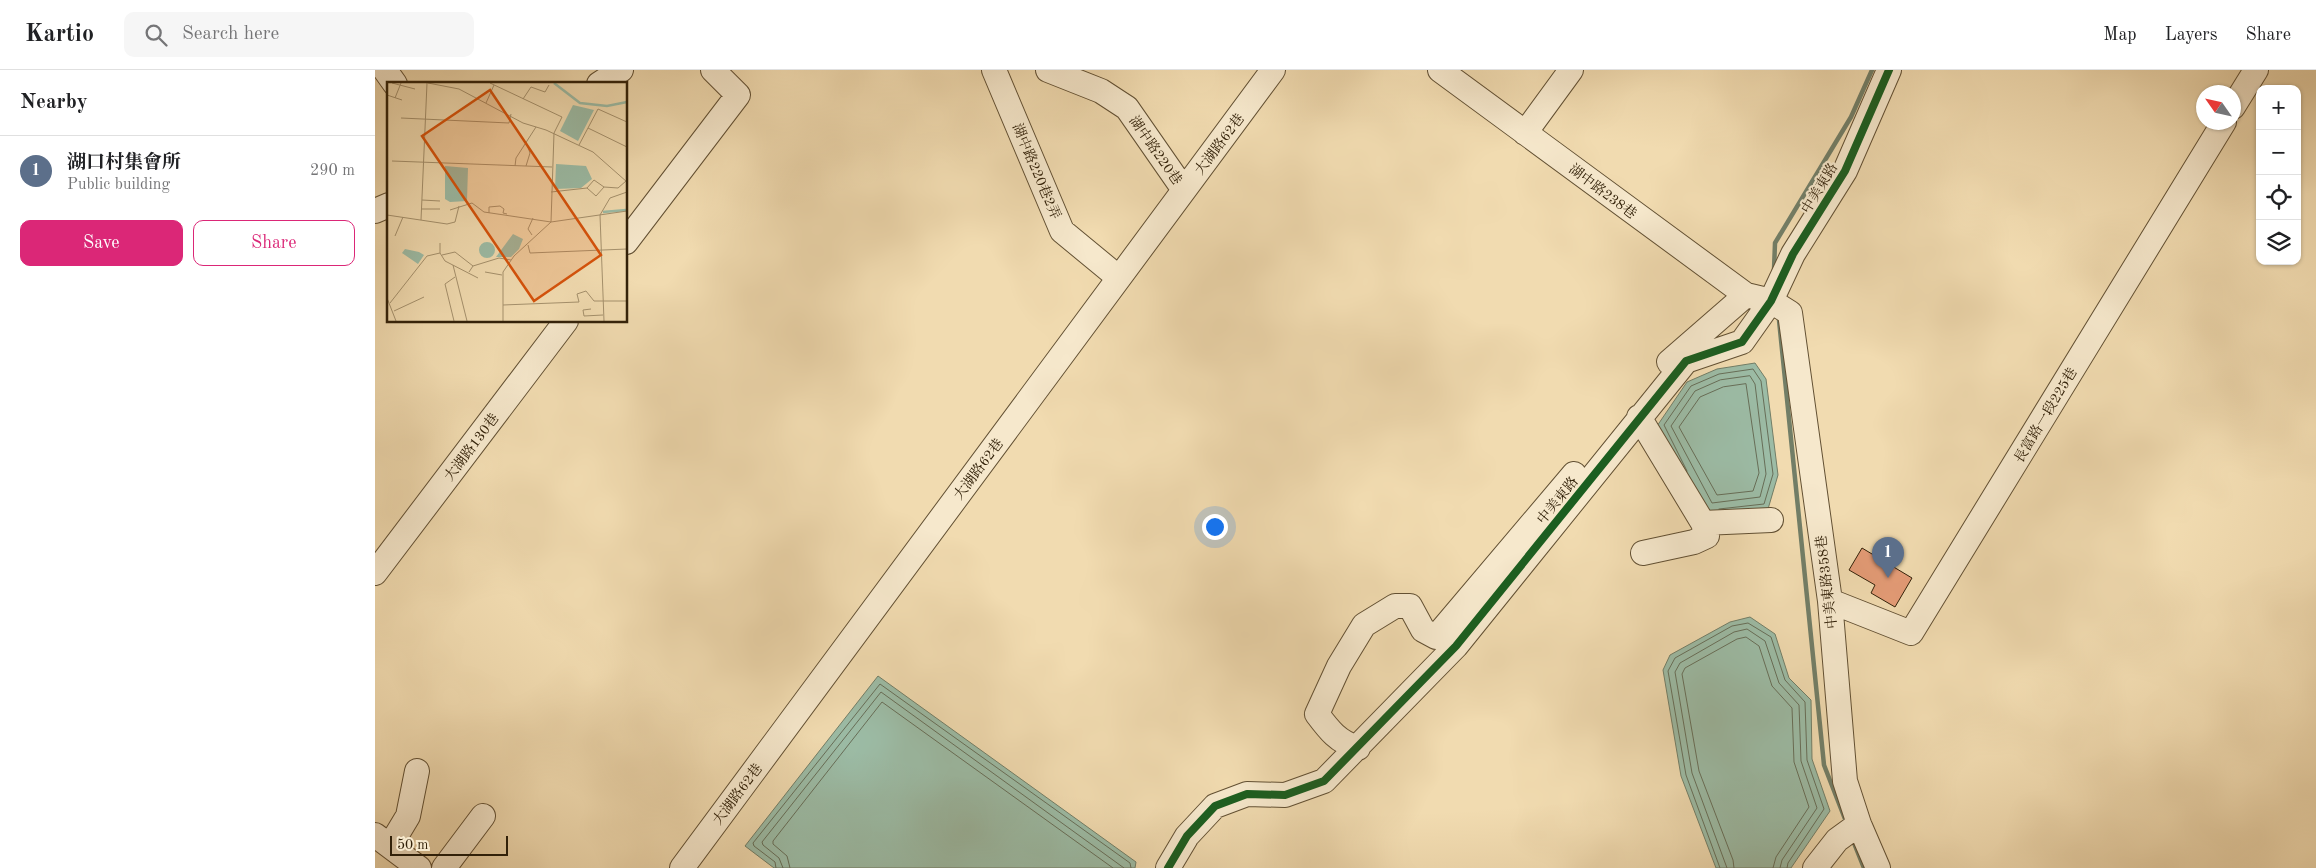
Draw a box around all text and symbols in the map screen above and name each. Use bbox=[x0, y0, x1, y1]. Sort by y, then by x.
search box bbox=[124, 12, 474, 57]
icon: search bbox=[142, 21, 170, 49]
text: Kartio bbox=[25, 23, 94, 47]
text: Search here bbox=[182, 25, 279, 44]
text: Map bbox=[2103, 26, 2137, 44]
text: Layers bbox=[2165, 26, 2217, 44]
text: Share bbox=[2245, 26, 2291, 44]
inset map bbox=[387, 82, 627, 322]
north arrow bbox=[2196, 85, 2241, 130]
map controls bbox=[2256, 85, 2301, 265]
button: + bbox=[2256, 85, 2301, 130]
text: Nearby bbox=[20, 92, 88, 113]
street label: 大湖路62巷 bbox=[1192, 111, 1247, 178]
street label: 湖中路220巷 bbox=[1126, 113, 1185, 188]
street label: 湖中路220巷2弄 bbox=[1010, 121, 1063, 221]
button: − bbox=[2256, 130, 2301, 175]
text: 湖口村集會所 bbox=[67, 154, 181, 173]
street label: 中美東路 bbox=[1799, 160, 1840, 216]
street label: 湖中路238巷 bbox=[1566, 161, 1639, 222]
text: 1 bbox=[31, 163, 41, 179]
text: 290 m bbox=[310, 163, 355, 179]
button: locate bbox=[2256, 175, 2301, 220]
text: Public building bbox=[67, 177, 170, 193]
button: Save bbox=[20, 220, 183, 266]
button: Share bbox=[193, 220, 355, 266]
button: layers bbox=[2256, 220, 2301, 265]
street label: 長富路一段225巷 bbox=[2011, 365, 2080, 466]
street label: 大湖路130巷 bbox=[441, 411, 502, 484]
street label: 大湖路62巷 bbox=[951, 436, 1006, 503]
street label: 中美東路 bbox=[1534, 474, 1581, 527]
your location bbox=[1202, 514, 1228, 540]
street label: 中美東路358巷 bbox=[1813, 534, 1840, 630]
pin: 1 bbox=[1872, 537, 1904, 578]
street label: 大湖路62巷 bbox=[710, 761, 765, 828]
scale bar bbox=[390, 833, 507, 856]
text: 50 m bbox=[397, 838, 428, 852]

